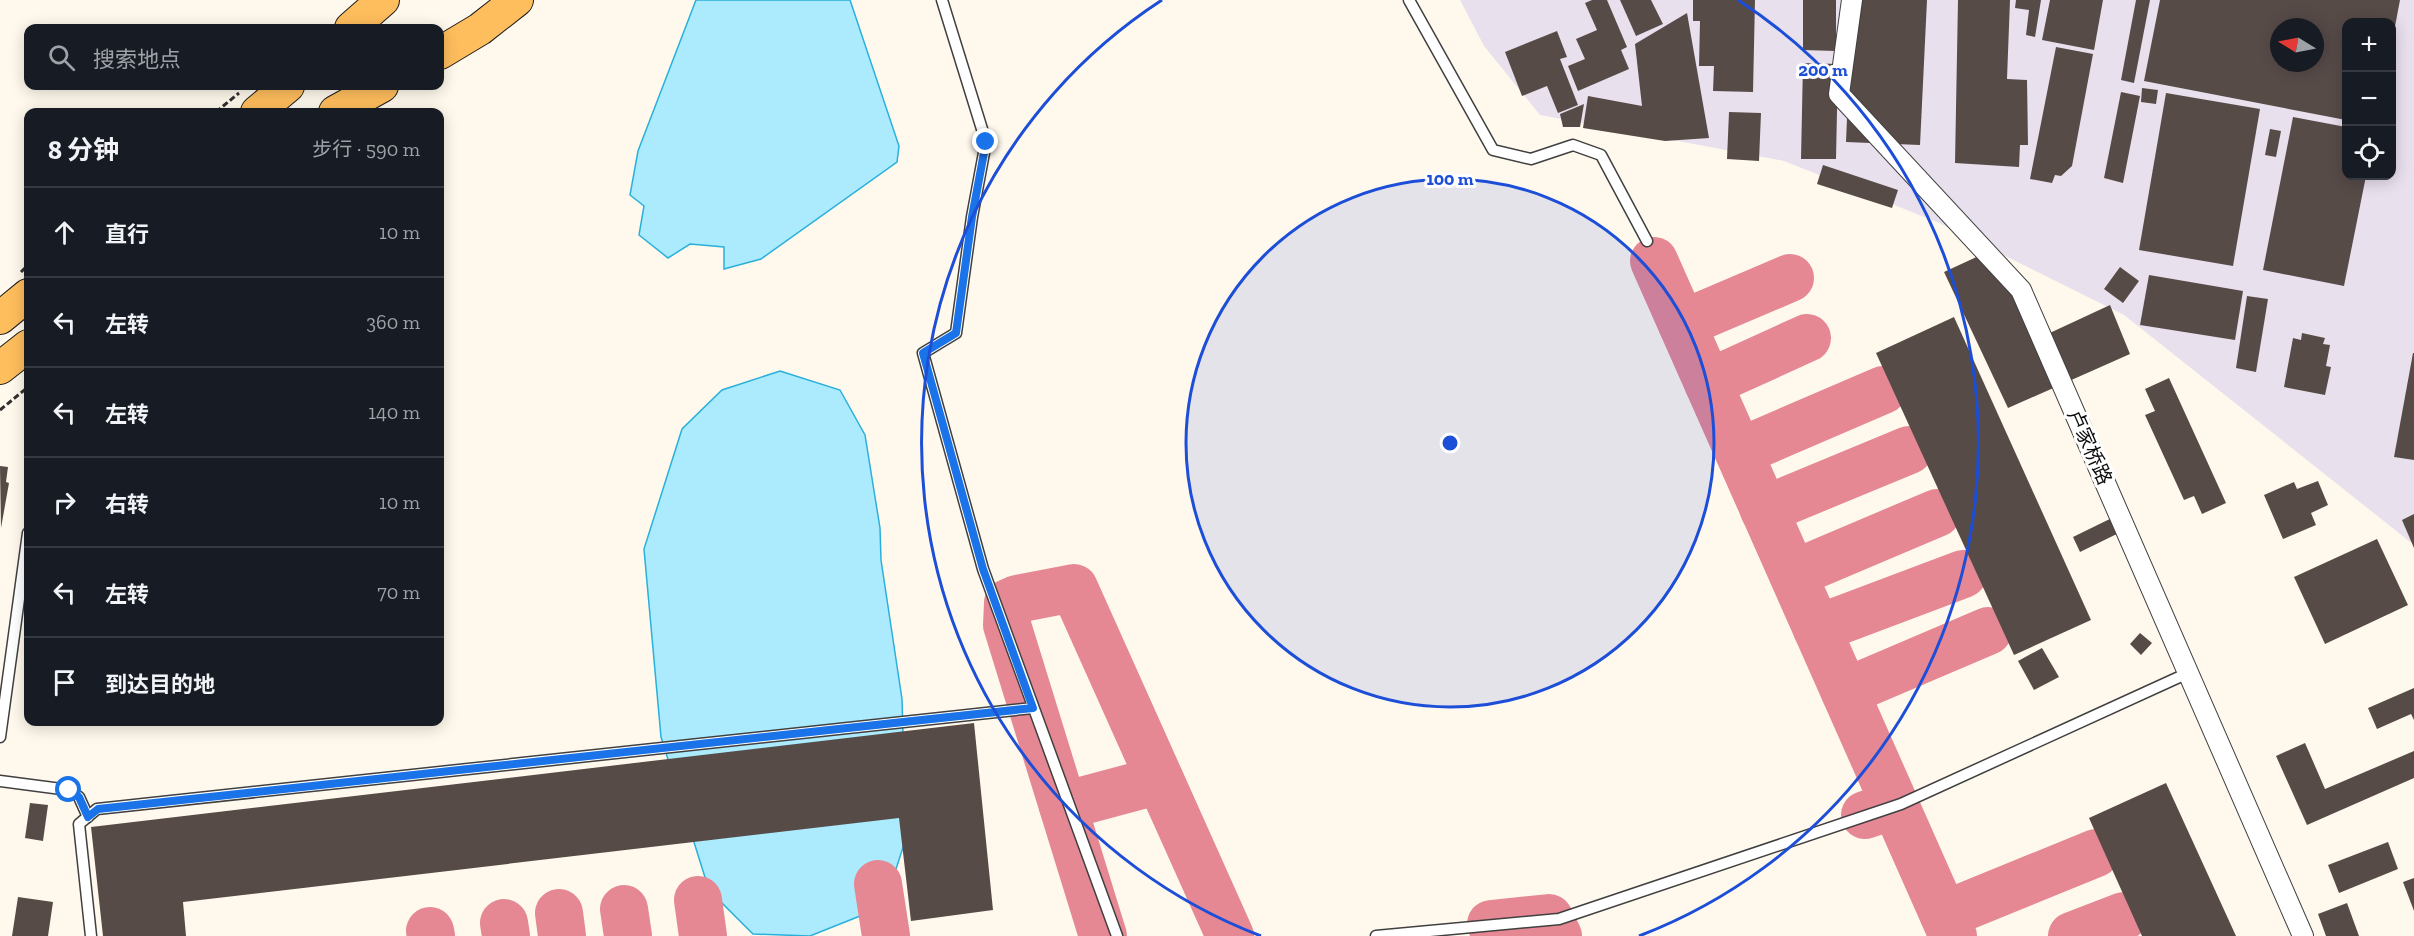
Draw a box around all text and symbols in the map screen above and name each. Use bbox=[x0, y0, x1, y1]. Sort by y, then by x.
north arrow bbox=[2270, 18, 2324, 72]
map controls bbox=[2342, 18, 2396, 180]
button: + bbox=[2342, 18, 2396, 72]
search box bbox=[24, 24, 444, 90]
icon: search bbox=[45, 41, 78, 74]
text: 搜索地点 bbox=[93, 46, 181, 73]
text: 200 m bbox=[1798, 59, 1848, 81]
button: − bbox=[2342, 72, 2396, 126]
button: locate bbox=[2342, 126, 2396, 180]
route end bbox=[972, 128, 998, 154]
text: 8 分钟 bbox=[48, 134, 119, 166]
text: 步行 · 590 m bbox=[312, 137, 420, 161]
text: 100 m bbox=[1426, 168, 1474, 190]
icon: ahead bbox=[48, 216, 81, 249]
text: 10 m bbox=[379, 220, 420, 244]
text: 直行 bbox=[105, 221, 149, 248]
icon: left bbox=[48, 306, 81, 339]
text: 360 m bbox=[366, 310, 420, 334]
text: 左转 bbox=[105, 311, 149, 338]
icon: left bbox=[48, 396, 81, 429]
text: 140 m bbox=[368, 400, 420, 424]
text: 左转 bbox=[105, 401, 149, 428]
street label: 卢家桥路 bbox=[2063, 406, 2117, 488]
centre of rings bbox=[1440, 433, 1460, 453]
icon: right bbox=[48, 486, 81, 519]
text: 10 m bbox=[379, 490, 420, 514]
text: 右转 bbox=[105, 491, 149, 518]
icon: left bbox=[48, 576, 81, 609]
text: 70 m bbox=[377, 580, 420, 604]
text: 左转 bbox=[105, 581, 149, 608]
icon: arrive bbox=[48, 666, 81, 699]
text: 到达目的地 bbox=[105, 671, 215, 698]
route start bbox=[55, 776, 81, 802]

